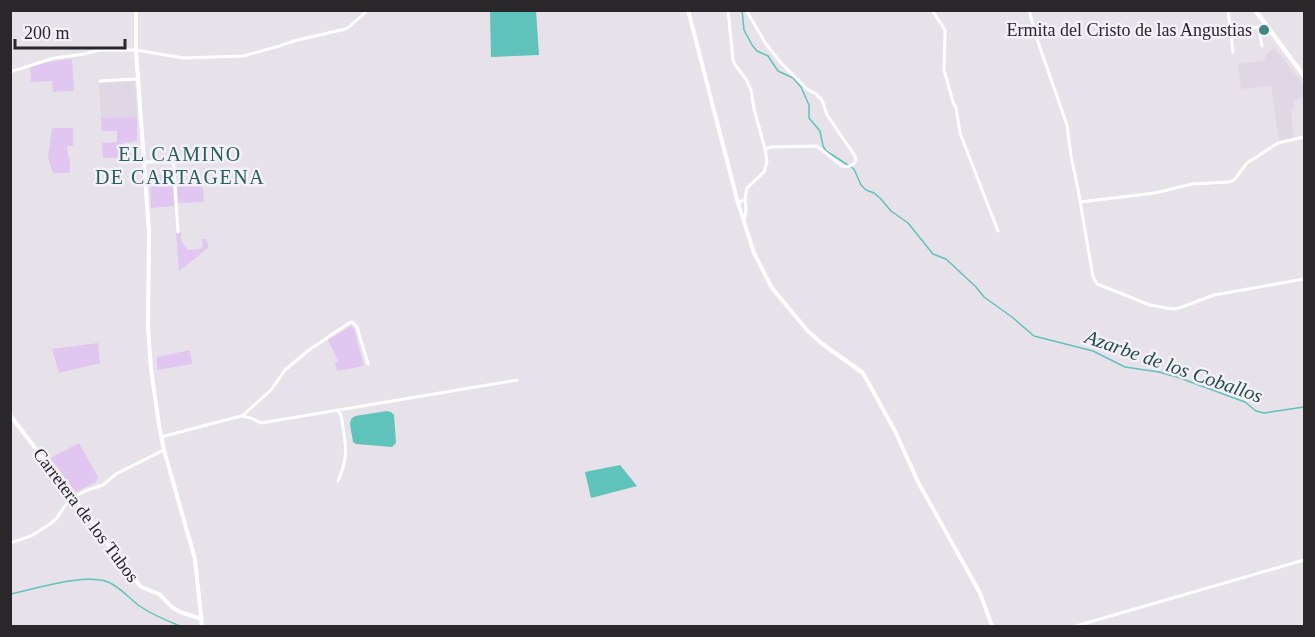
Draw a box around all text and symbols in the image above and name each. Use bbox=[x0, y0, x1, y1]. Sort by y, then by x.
scale bar bbox=[15, 12, 124, 50]
place label: Ermita del Cristo de las Angustias bbox=[1007, 20, 1252, 40]
text: 200 m bbox=[24, 23, 70, 43]
marker: Ermita del Cristo de las Angustias bbox=[1257, 23, 1271, 37]
district label: EL CAMINO DE CARTAGENA bbox=[95, 143, 265, 188]
water label: Azarbe de los Coballos bbox=[1081, 325, 1266, 407]
street label: Carretera de los Tubos bbox=[29, 444, 143, 586]

